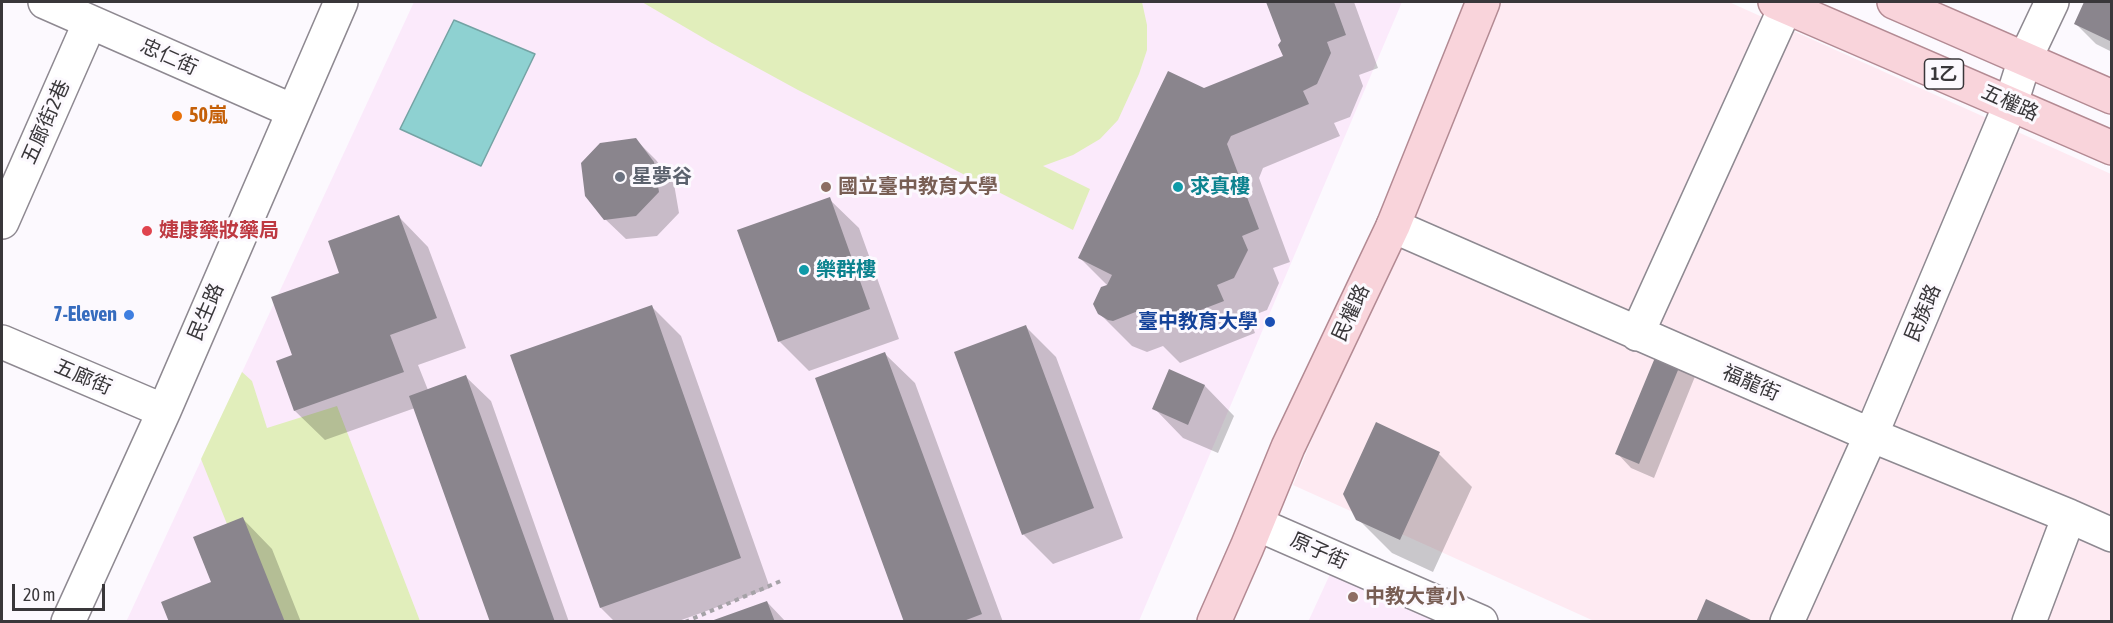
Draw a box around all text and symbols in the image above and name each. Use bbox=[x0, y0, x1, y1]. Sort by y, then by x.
street label: 忠仁街 bbox=[137, 34, 201, 80]
road number: 1乙 bbox=[1924, 59, 1964, 89]
street label: 五廊街2巷 bbox=[17, 76, 75, 168]
street label: 五權路 bbox=[1978, 80, 2042, 126]
place label: 50嵐 bbox=[189, 104, 228, 128]
marker: 50嵐 bbox=[170, 109, 184, 123]
place label: 星夢谷 bbox=[632, 165, 692, 189]
marker: 星夢谷 bbox=[613, 170, 627, 184]
place label: 國立臺中教育大學 bbox=[838, 175, 998, 199]
place label: 求真樓 bbox=[1190, 175, 1250, 199]
marker: 國立臺中教育大學 bbox=[819, 180, 833, 194]
marker: 求真樓 bbox=[1171, 180, 1185, 194]
place label: 婕康藥妝藥局 bbox=[159, 219, 279, 243]
marker: 婕康藥妝藥局 bbox=[140, 224, 154, 238]
place label: 樂群樓 bbox=[816, 258, 876, 282]
marker: 樂群樓 bbox=[797, 263, 811, 277]
street label: 民生路 bbox=[183, 280, 229, 344]
street label: 民權路 bbox=[1327, 281, 1375, 345]
street label: 民族路 bbox=[1900, 281, 1946, 345]
place label: 7-Eleven bbox=[53, 303, 117, 327]
marker: 7-Eleven bbox=[122, 308, 136, 322]
place label: 臺中教育大學 bbox=[1138, 310, 1258, 334]
marker: 臺中教育大學 bbox=[1263, 315, 1277, 329]
street label: 五廊街 bbox=[51, 354, 115, 400]
street label: 福龍街 bbox=[1719, 360, 1783, 406]
street label: 原子街 bbox=[1287, 528, 1351, 574]
scale bar bbox=[15, 572, 108, 610]
text: 20 m bbox=[23, 584, 55, 605]
place label: 中教大實小 bbox=[1365, 585, 1465, 609]
marker: 中教大實小 bbox=[1346, 590, 1360, 604]

